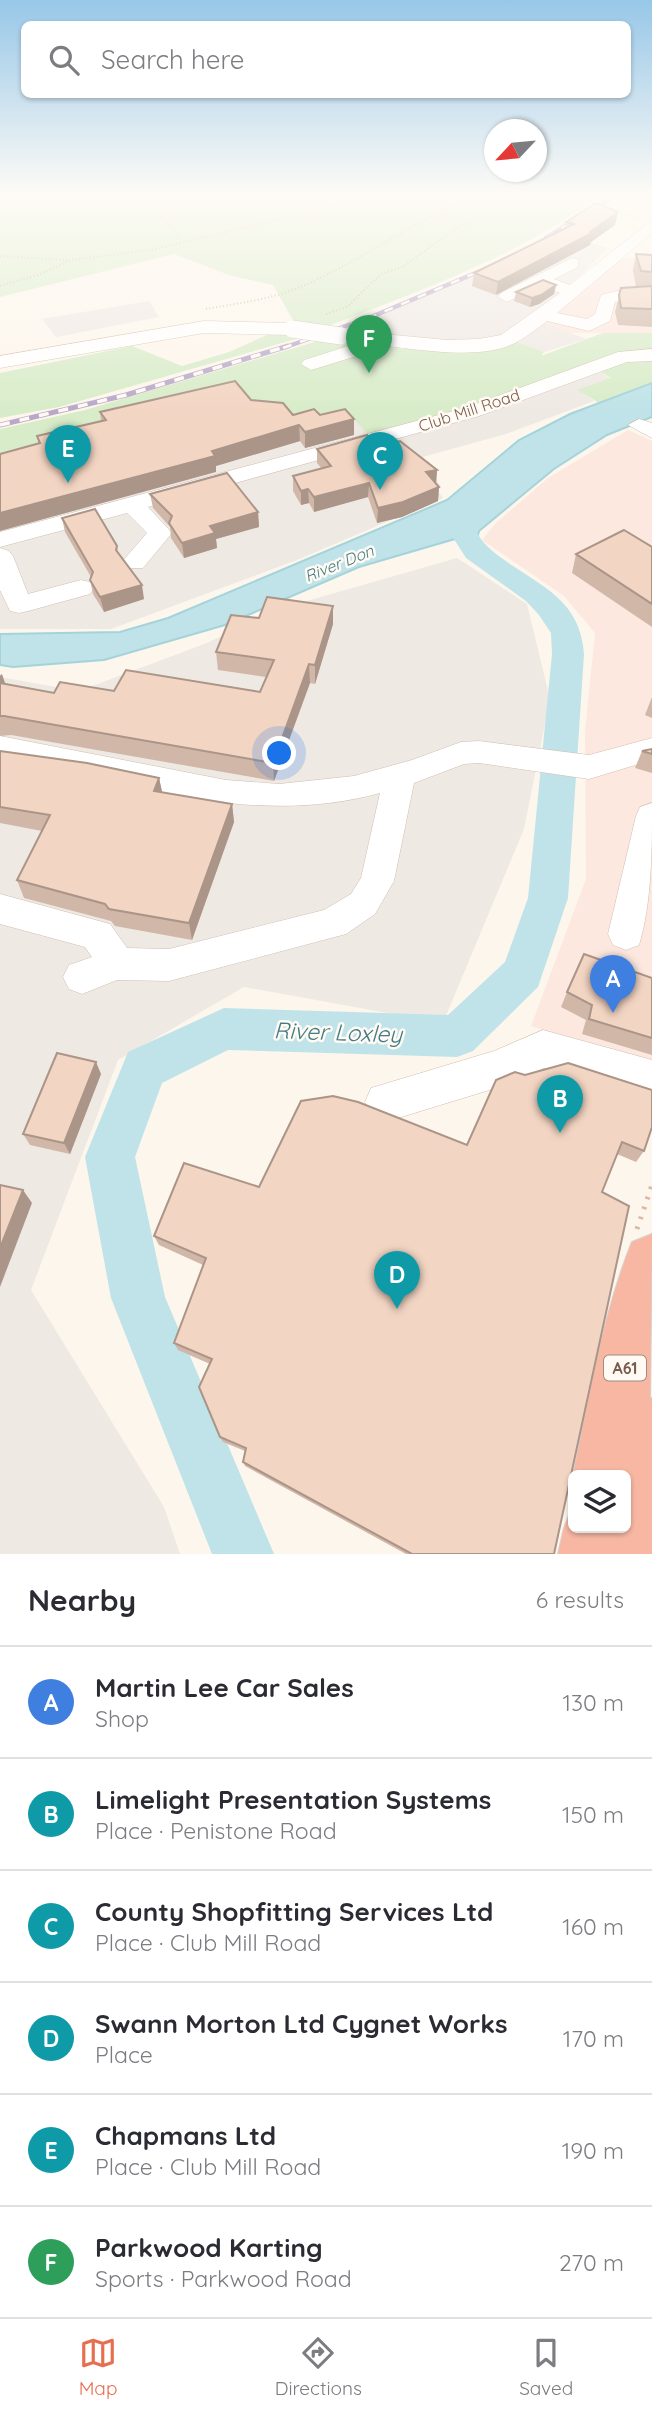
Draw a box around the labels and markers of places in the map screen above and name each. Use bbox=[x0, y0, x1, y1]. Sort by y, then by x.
pin: F bbox=[346, 315, 392, 373]
pin: E bbox=[45, 425, 91, 483]
pin: C bbox=[357, 432, 403, 490]
pin: A bbox=[590, 955, 636, 1013]
pin: B bbox=[537, 1075, 583, 1133]
pin: D bbox=[374, 1251, 420, 1309]

